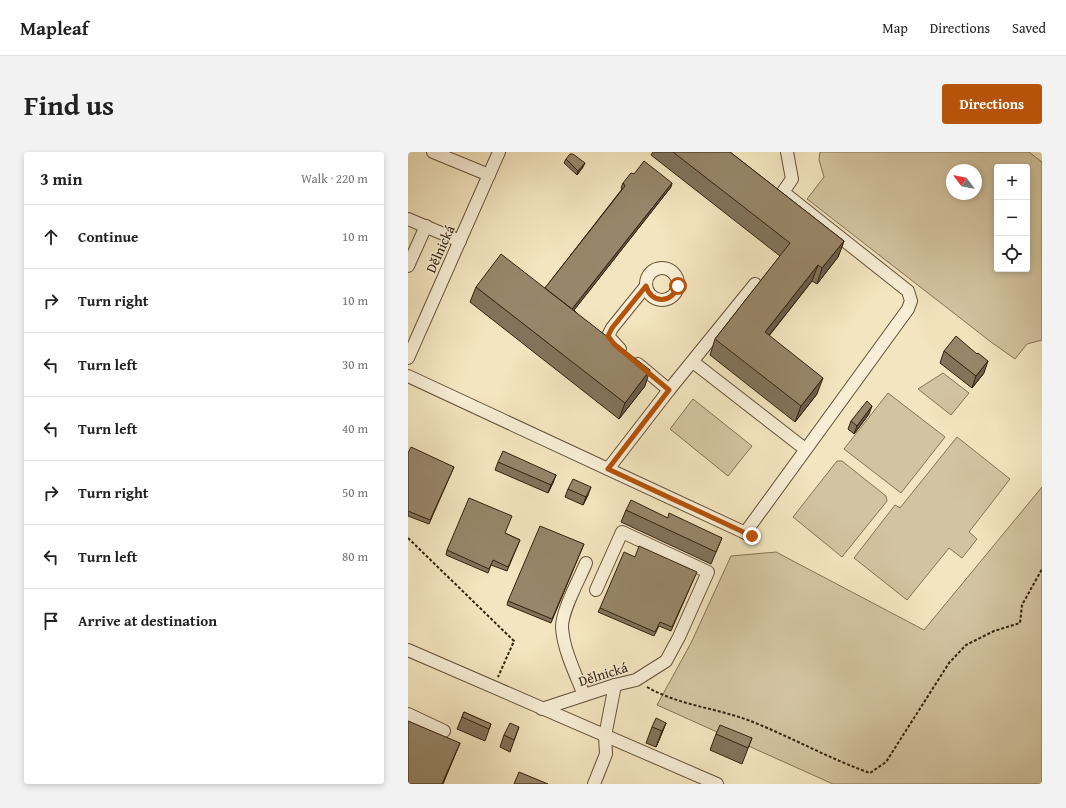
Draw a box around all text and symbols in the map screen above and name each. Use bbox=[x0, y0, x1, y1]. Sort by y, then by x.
text: Mapleaf bbox=[20, 14, 89, 42]
text: Map bbox=[882, 18, 908, 38]
text: Directions bbox=[930, 18, 990, 38]
text: Saved bbox=[1012, 18, 1046, 38]
text: Find us bbox=[24, 84, 114, 125]
button: Directions bbox=[942, 84, 1042, 124]
north arrow bbox=[946, 164, 982, 200]
map controls bbox=[994, 164, 1030, 272]
button: + bbox=[994, 164, 1030, 200]
text: 3 min bbox=[40, 166, 82, 191]
text: Walk · 220 m bbox=[301, 169, 368, 188]
button: − bbox=[994, 200, 1030, 236]
street label: Dělnická bbox=[421, 222, 460, 276]
icon: ahead bbox=[40, 226, 62, 248]
text: Continue bbox=[78, 226, 139, 247]
text: 10 m bbox=[342, 227, 368, 246]
button: locate bbox=[994, 236, 1030, 272]
route start bbox=[669, 277, 687, 295]
icon: right bbox=[40, 290, 62, 312]
text: Turn right bbox=[78, 290, 149, 311]
text: 10 m bbox=[342, 291, 368, 310]
icon: left bbox=[40, 354, 62, 376]
text: Turn left bbox=[78, 354, 137, 375]
text: 30 m bbox=[342, 355, 368, 374]
icon: left bbox=[40, 418, 62, 440]
text: Turn left bbox=[78, 418, 137, 439]
text: 40 m bbox=[342, 419, 368, 438]
icon: right bbox=[40, 482, 62, 504]
text: Turn right bbox=[78, 482, 149, 503]
text: 50 m bbox=[342, 483, 368, 502]
route end bbox=[743, 527, 761, 545]
icon: left bbox=[40, 546, 62, 568]
text: Turn left bbox=[78, 546, 137, 567]
text: 80 m bbox=[342, 547, 368, 566]
icon: arrive bbox=[40, 610, 62, 632]
text: Arrive at destination bbox=[78, 610, 217, 631]
street label: Dělnická bbox=[576, 657, 630, 691]

